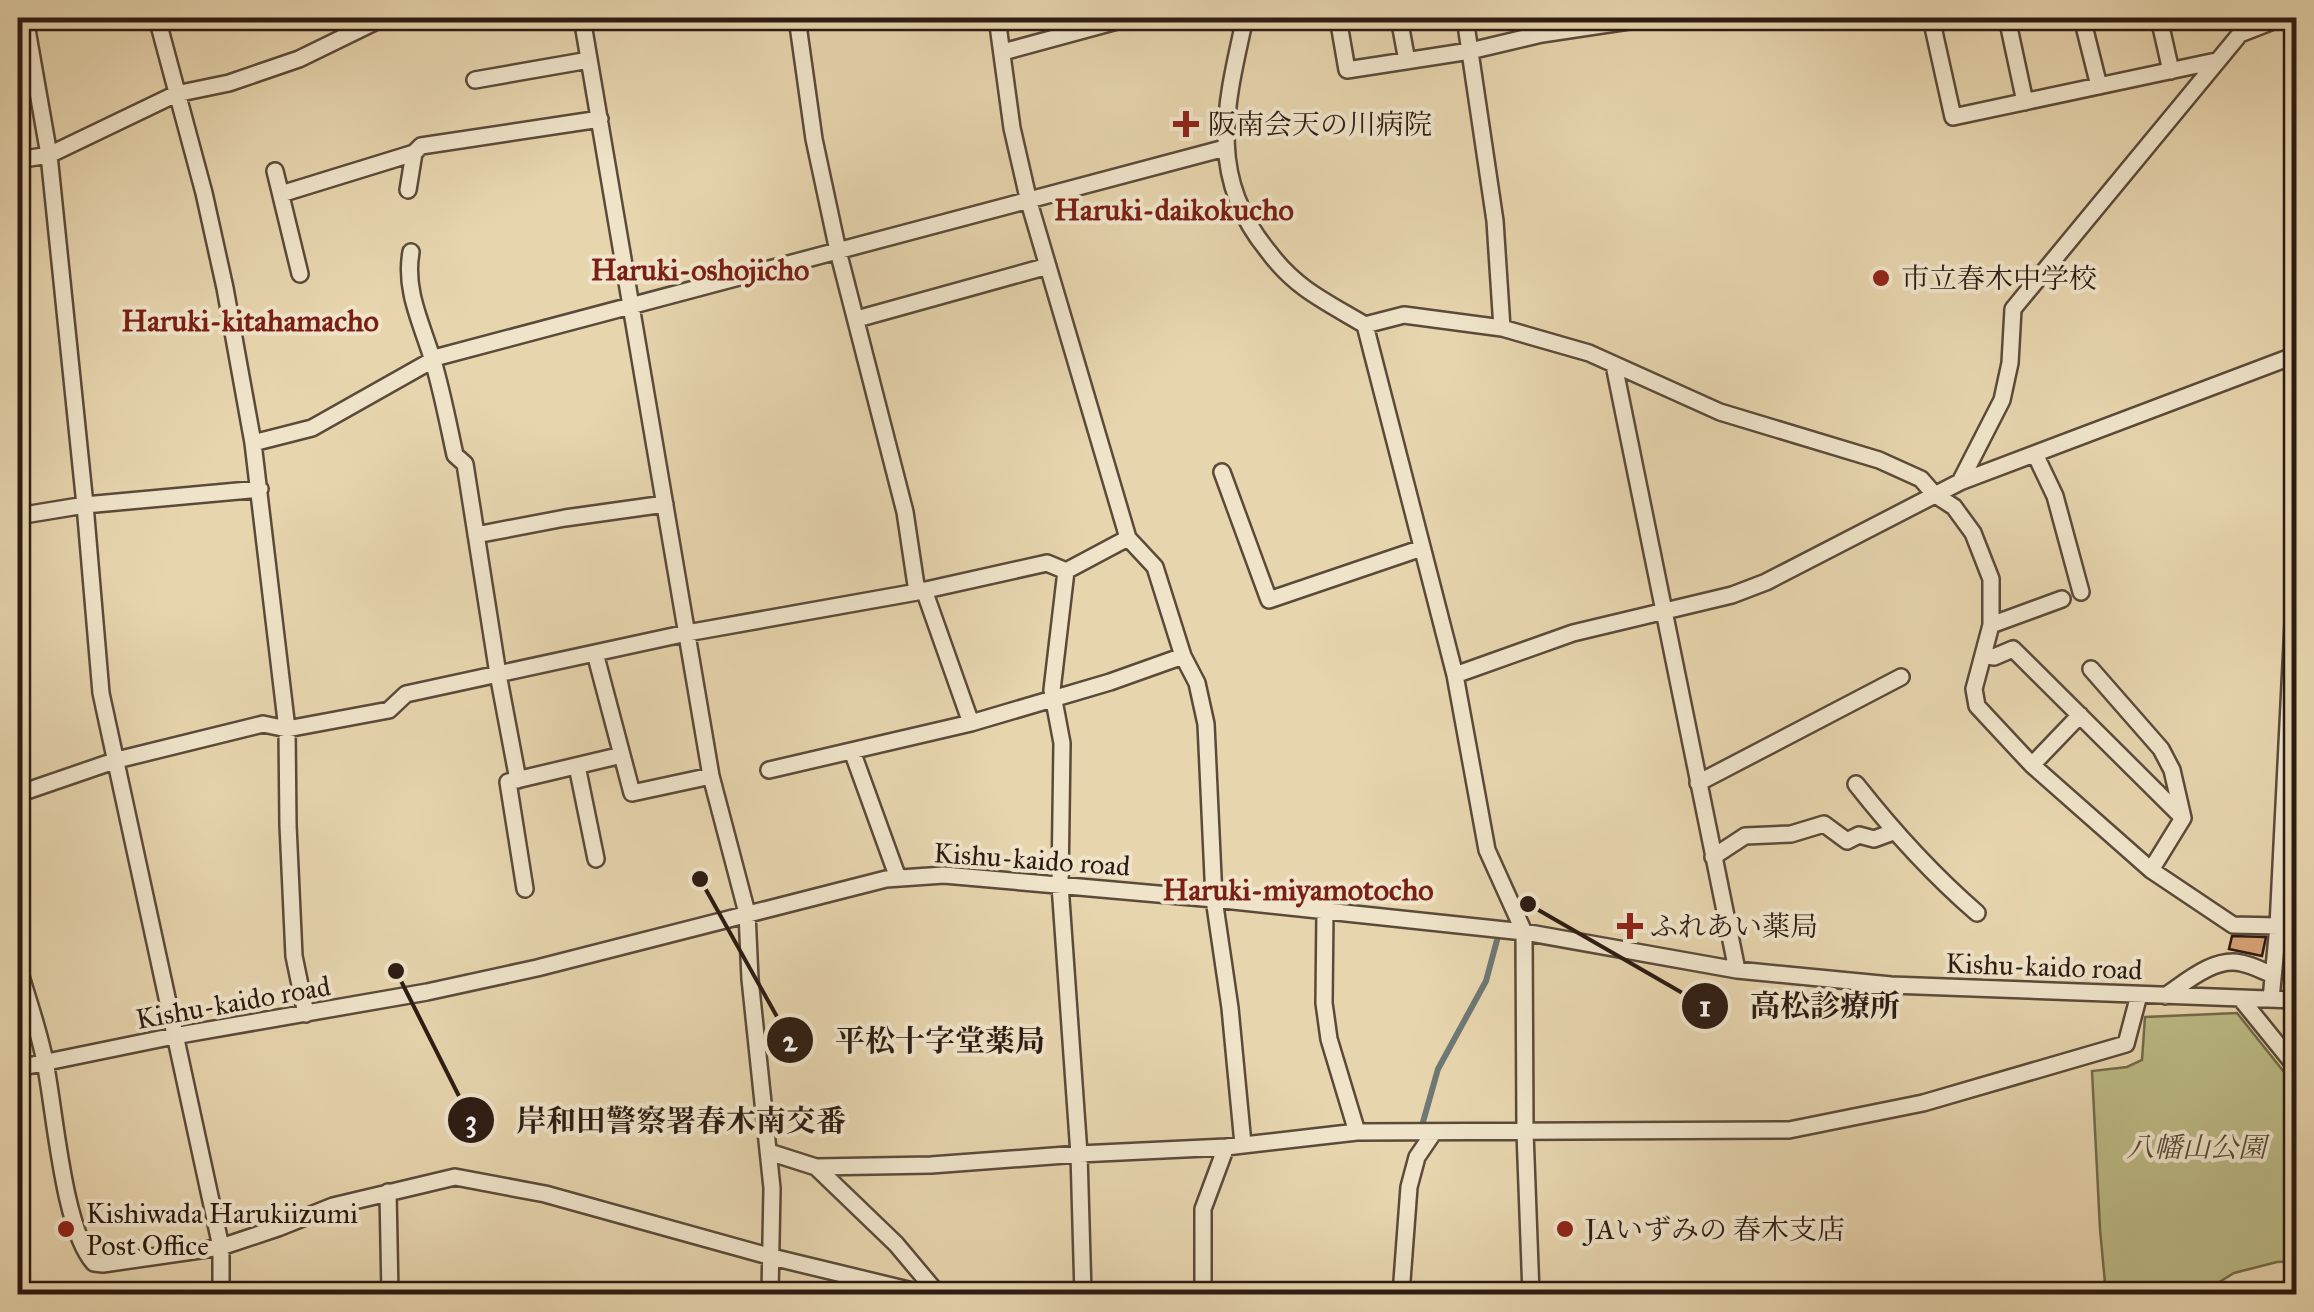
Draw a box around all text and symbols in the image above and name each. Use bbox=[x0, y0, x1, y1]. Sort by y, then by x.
place label: 阪南会天の川病院 bbox=[1208, 107, 1432, 142]
marker: 阪南会天の川病院 bbox=[1173, 111, 1199, 137]
district label: Haruki-daikokucho bbox=[1054, 192, 1294, 228]
district label: Haruki-oshojicho bbox=[591, 252, 809, 288]
place label: 市立春木中学校 bbox=[1901, 261, 2097, 296]
marker: 市立春木中学校 bbox=[1870, 267, 1892, 289]
district label: Haruki-kitahamacho bbox=[121, 303, 379, 339]
street label: Kishu-kaido road bbox=[932, 835, 1131, 884]
district label: Haruki-miyamotocho bbox=[1162, 872, 1434, 908]
place label: ふれあい薬局 bbox=[1650, 909, 1818, 944]
marker: ふれあい薬局 bbox=[1619, 915, 1641, 937]
street label: Kishu-kaido road bbox=[1945, 946, 2143, 987]
street label: Kishu-kaido road bbox=[133, 968, 333, 1037]
callout: 高松診療所 bbox=[1680, 976, 1920, 1036]
text: 1 bbox=[1699, 988, 1711, 1024]
text: 高松診療所 bbox=[1750, 988, 1900, 1024]
callout: 平松十字堂薬局 bbox=[765, 1010, 1065, 1070]
text: 2 bbox=[783, 1023, 799, 1059]
text: 平松十字堂薬局 bbox=[835, 1023, 1045, 1059]
callout: 岸和田警察署春木南交番 bbox=[446, 1090, 866, 1150]
text: 3 bbox=[465, 1103, 477, 1139]
text: 岸和田警察署春木南交番 bbox=[516, 1103, 846, 1139]
park label: 八幡山公園 bbox=[2126, 1130, 2270, 1165]
place label: Kishiwada Harukiizumi Post Office bbox=[86, 1196, 358, 1263]
place label: JAいずみの 春木支店 bbox=[1582, 1212, 1845, 1247]
marker: Kishiwada Harukiizumi Post Office bbox=[55, 1218, 77, 1240]
marker: JAいずみの 春木支店 bbox=[1554, 1218, 1576, 1240]

